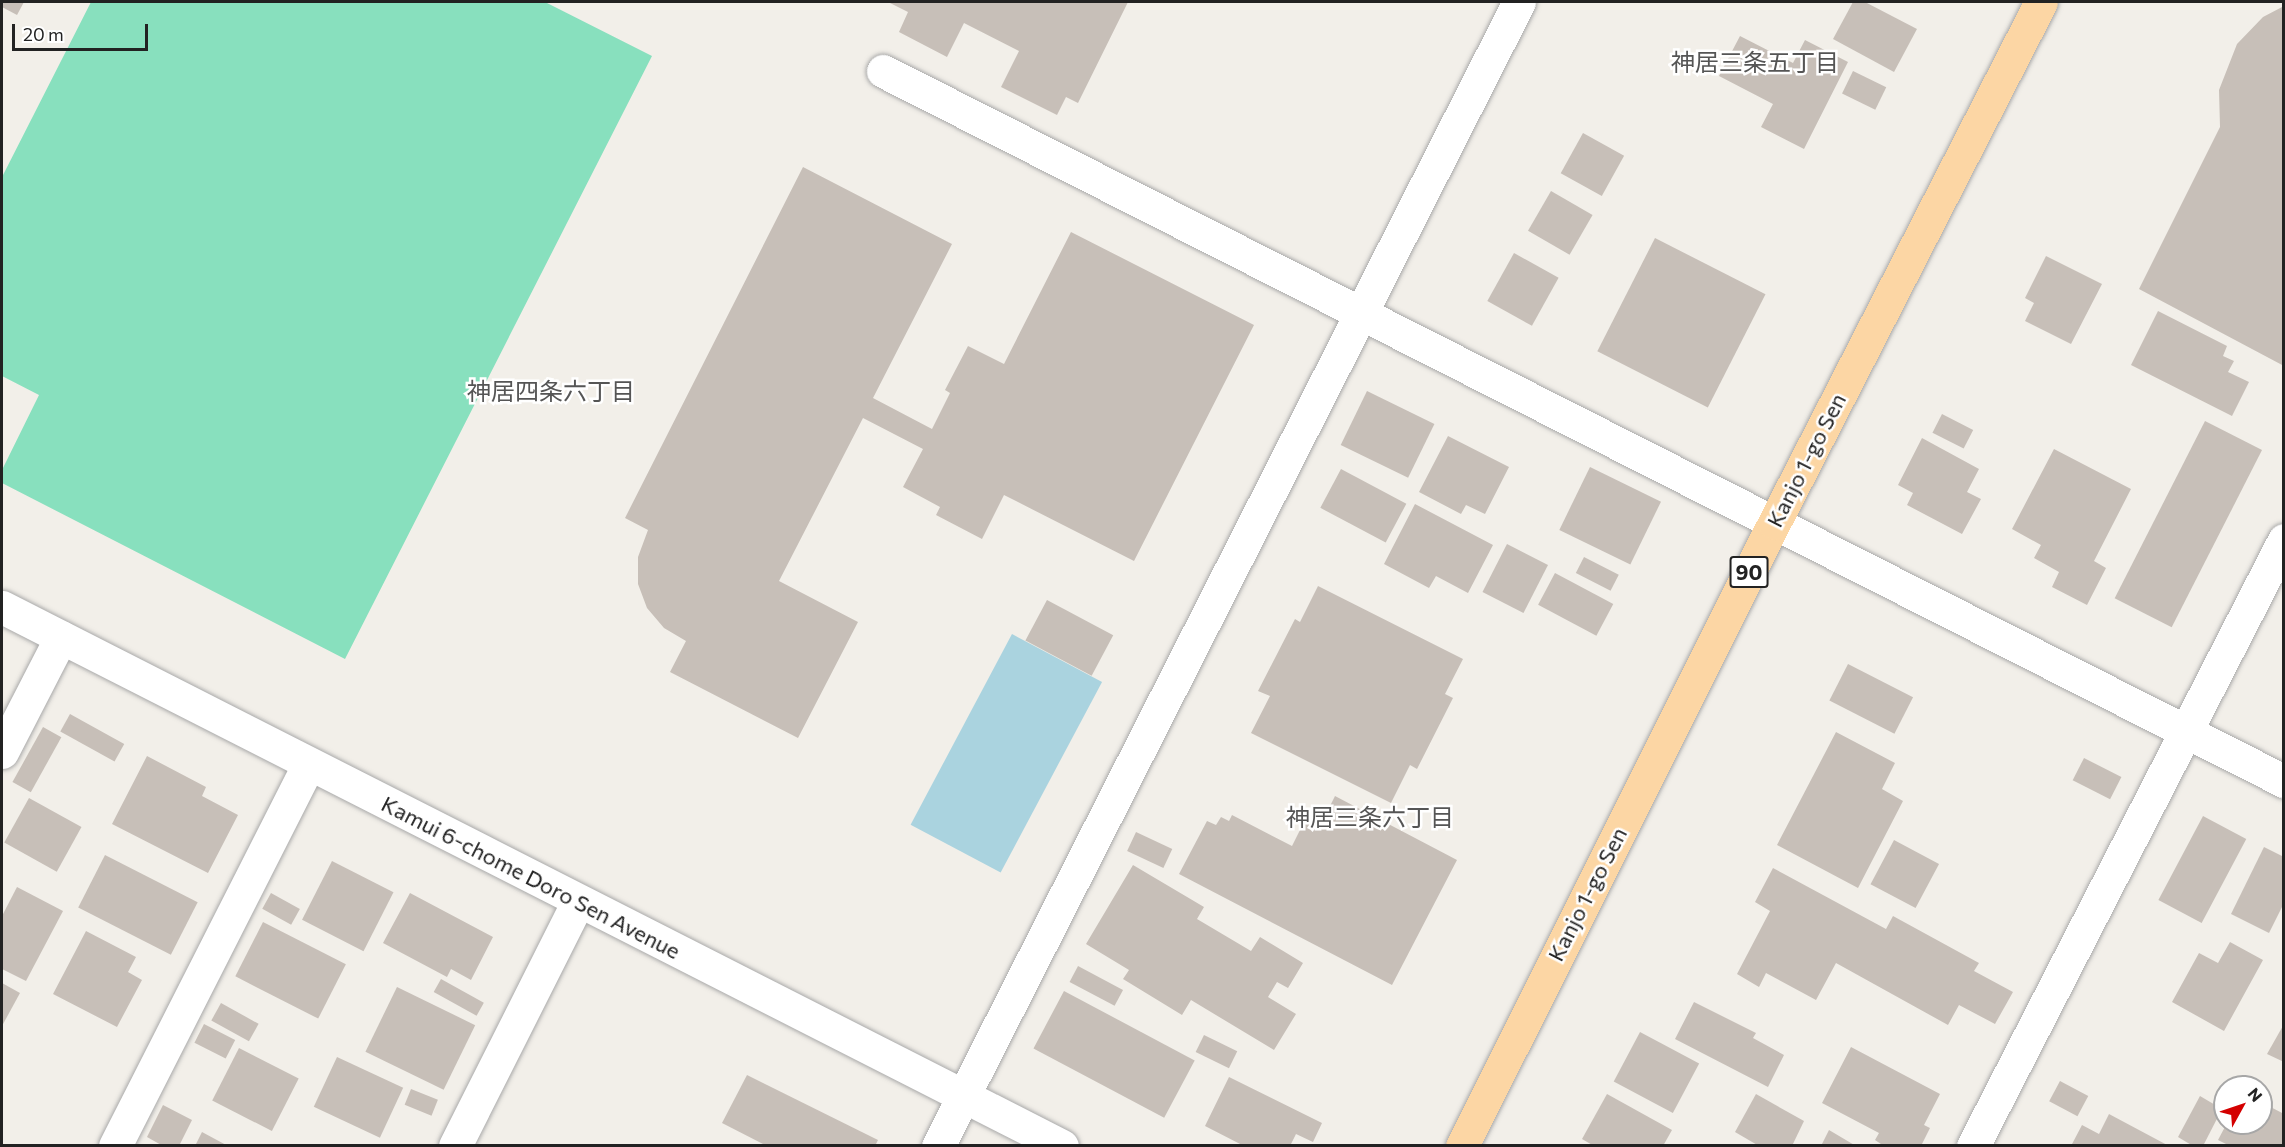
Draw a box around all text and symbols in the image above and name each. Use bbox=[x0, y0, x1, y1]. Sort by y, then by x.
scale bar bbox=[15, 12, 152, 50]
text: 20 m bbox=[23, 23, 64, 45]
district label: 神居三条五丁目 bbox=[1671, 48, 1839, 76]
district label: 神居四条六丁目 bbox=[467, 377, 635, 405]
street label: Kanjo 1-go Sen bbox=[1761, 389, 1851, 531]
road number: 90 bbox=[1730, 554, 1768, 590]
street label: Kamui 6-chome Doro Sen Avenue bbox=[377, 790, 685, 964]
district label: 神居三条六丁目 bbox=[1286, 803, 1454, 831]
street label: Kanjo 1-go Sen bbox=[1542, 823, 1632, 965]
north arrow bbox=[2213, 1075, 2273, 1135]
text: N bbox=[2245, 1084, 2267, 1105]

